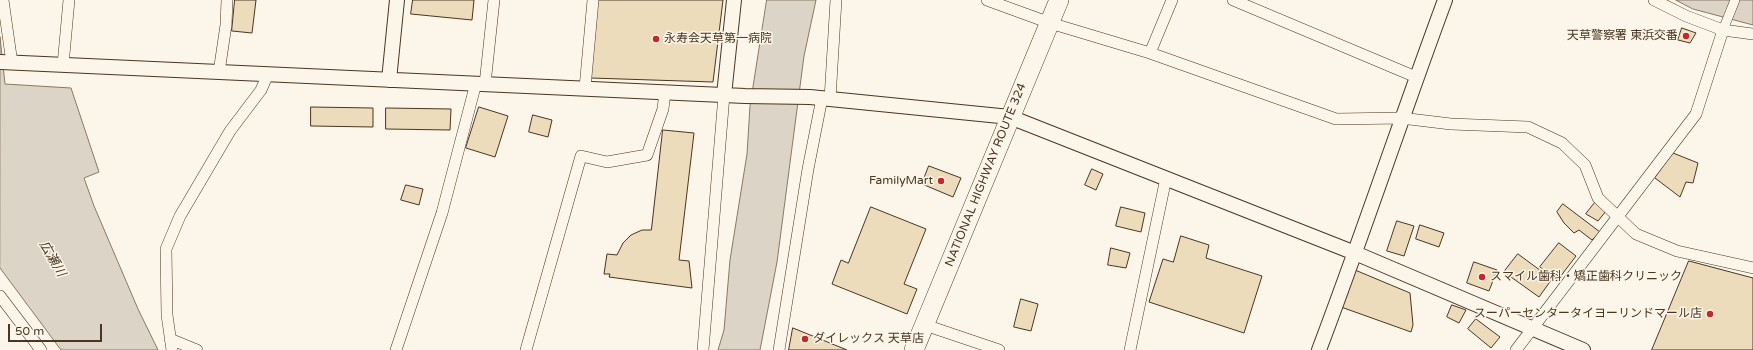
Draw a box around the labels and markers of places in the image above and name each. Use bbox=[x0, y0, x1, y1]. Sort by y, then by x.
place label: 天草警察署 東浜交番 bbox=[1567, 29, 1678, 43]
marker: 天草警察署 東浜交番 bbox=[1681, 31, 1691, 41]
place label: 永寿会天草第一病院 bbox=[664, 32, 772, 46]
marker: 永寿会天草第一病院 bbox=[651, 34, 661, 44]
place label: FamilyMart bbox=[869, 174, 933, 188]
marker: FamilyMart bbox=[936, 176, 946, 186]
place label: スマイル歯科・矯正歯科クリニック bbox=[1490, 270, 1682, 284]
marker: スマイル歯科・矯正歯科クリニック bbox=[1477, 272, 1487, 282]
place label: スーパーセンタータイヨーリンドマール店 bbox=[1474, 307, 1702, 321]
marker: スーパーセンタータイヨーリンドマール店 bbox=[1705, 309, 1715, 319]
place label: ダイレックス 天草店 bbox=[813, 332, 924, 346]
marker: ダイレックス 天草店 bbox=[800, 334, 810, 344]

